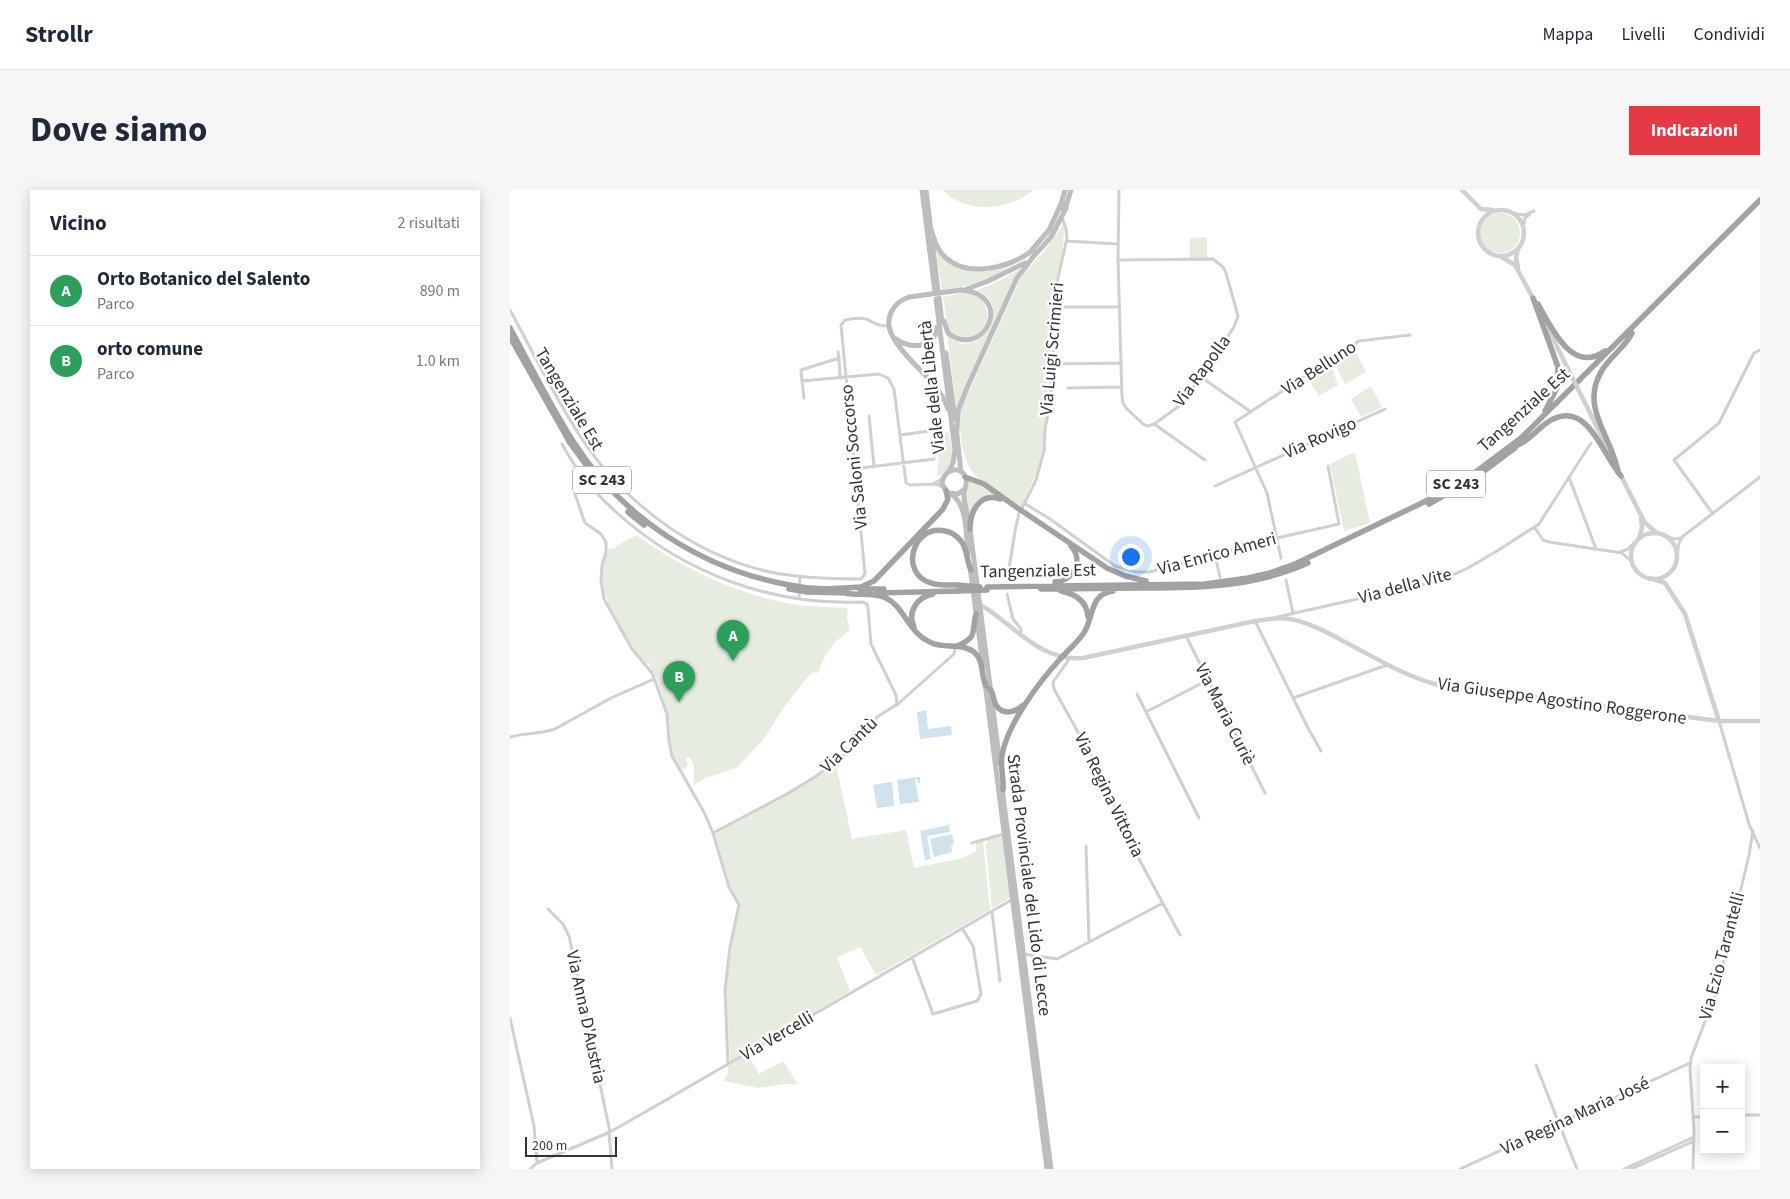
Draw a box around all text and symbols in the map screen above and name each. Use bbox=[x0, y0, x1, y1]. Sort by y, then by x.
text: Strollr bbox=[25, 17, 93, 52]
text: Mappa bbox=[1542, 22, 1593, 47]
text: Livelli bbox=[1621, 22, 1665, 47]
text: Condividi bbox=[1693, 22, 1765, 47]
text: Dove siamo bbox=[30, 105, 208, 155]
button: Indicazioni bbox=[1629, 106, 1760, 155]
text: Vicino bbox=[50, 208, 107, 238]
text: 2 risultati bbox=[398, 212, 460, 234]
text: Orto Botanico del Salento bbox=[97, 266, 310, 293]
text: A bbox=[61, 280, 71, 302]
text: 890 m bbox=[420, 280, 460, 302]
street label: Via Luigi Scrimieri bbox=[1034, 281, 1070, 417]
text: Parco bbox=[97, 293, 134, 315]
street label: Viale della Libertà bbox=[913, 319, 951, 455]
street label: Via Rapolla bbox=[1167, 330, 1237, 412]
street label: Via Belluno bbox=[1277, 335, 1361, 401]
text: orto comune bbox=[97, 336, 203, 363]
street label: Tangenziale Est bbox=[528, 343, 610, 455]
text: B bbox=[61, 350, 71, 372]
text: 1.0 km bbox=[416, 350, 460, 372]
street label: Tangenziale Est bbox=[1473, 362, 1575, 458]
text: Parco bbox=[97, 363, 134, 385]
street label: Via Saloni Soccorso bbox=[834, 383, 874, 531]
street label: Via Rovigo bbox=[1279, 411, 1361, 465]
road number: SC 243 bbox=[573, 466, 631, 494]
road number: SC 243 bbox=[1427, 470, 1485, 498]
street label: Via Enrico Ameri bbox=[1155, 526, 1279, 582]
your location bbox=[1118, 544, 1144, 570]
street label: Tangenziale Est bbox=[980, 557, 1096, 585]
street label: Via della Vite bbox=[1356, 562, 1454, 610]
pin: A bbox=[717, 620, 749, 661]
street label: Via Maria Curiè bbox=[1189, 659, 1261, 769]
pin: B bbox=[663, 661, 695, 702]
street label: Via Giuseppe Agostino Roggerone bbox=[1436, 671, 1688, 731]
street label: Via Cantù bbox=[815, 711, 883, 779]
street label: Via Regina Vittoria bbox=[1068, 728, 1150, 862]
street label: Strada Provinciale del Lido di Lecce bbox=[1001, 752, 1058, 1018]
street label: Via Ezio Tarantelli bbox=[1693, 889, 1751, 1023]
street label: Via Anna D'Austria bbox=[560, 948, 612, 1086]
street label: Via Vercelli bbox=[736, 1005, 818, 1067]
map controls bbox=[1700, 1064, 1745, 1154]
button: + bbox=[1700, 1064, 1745, 1109]
street label: Via Regina Maria José bbox=[1497, 1071, 1654, 1161]
button: − bbox=[1700, 1109, 1745, 1154]
scale bar bbox=[525, 1134, 618, 1157]
text: 200 m bbox=[532, 1136, 567, 1156]

